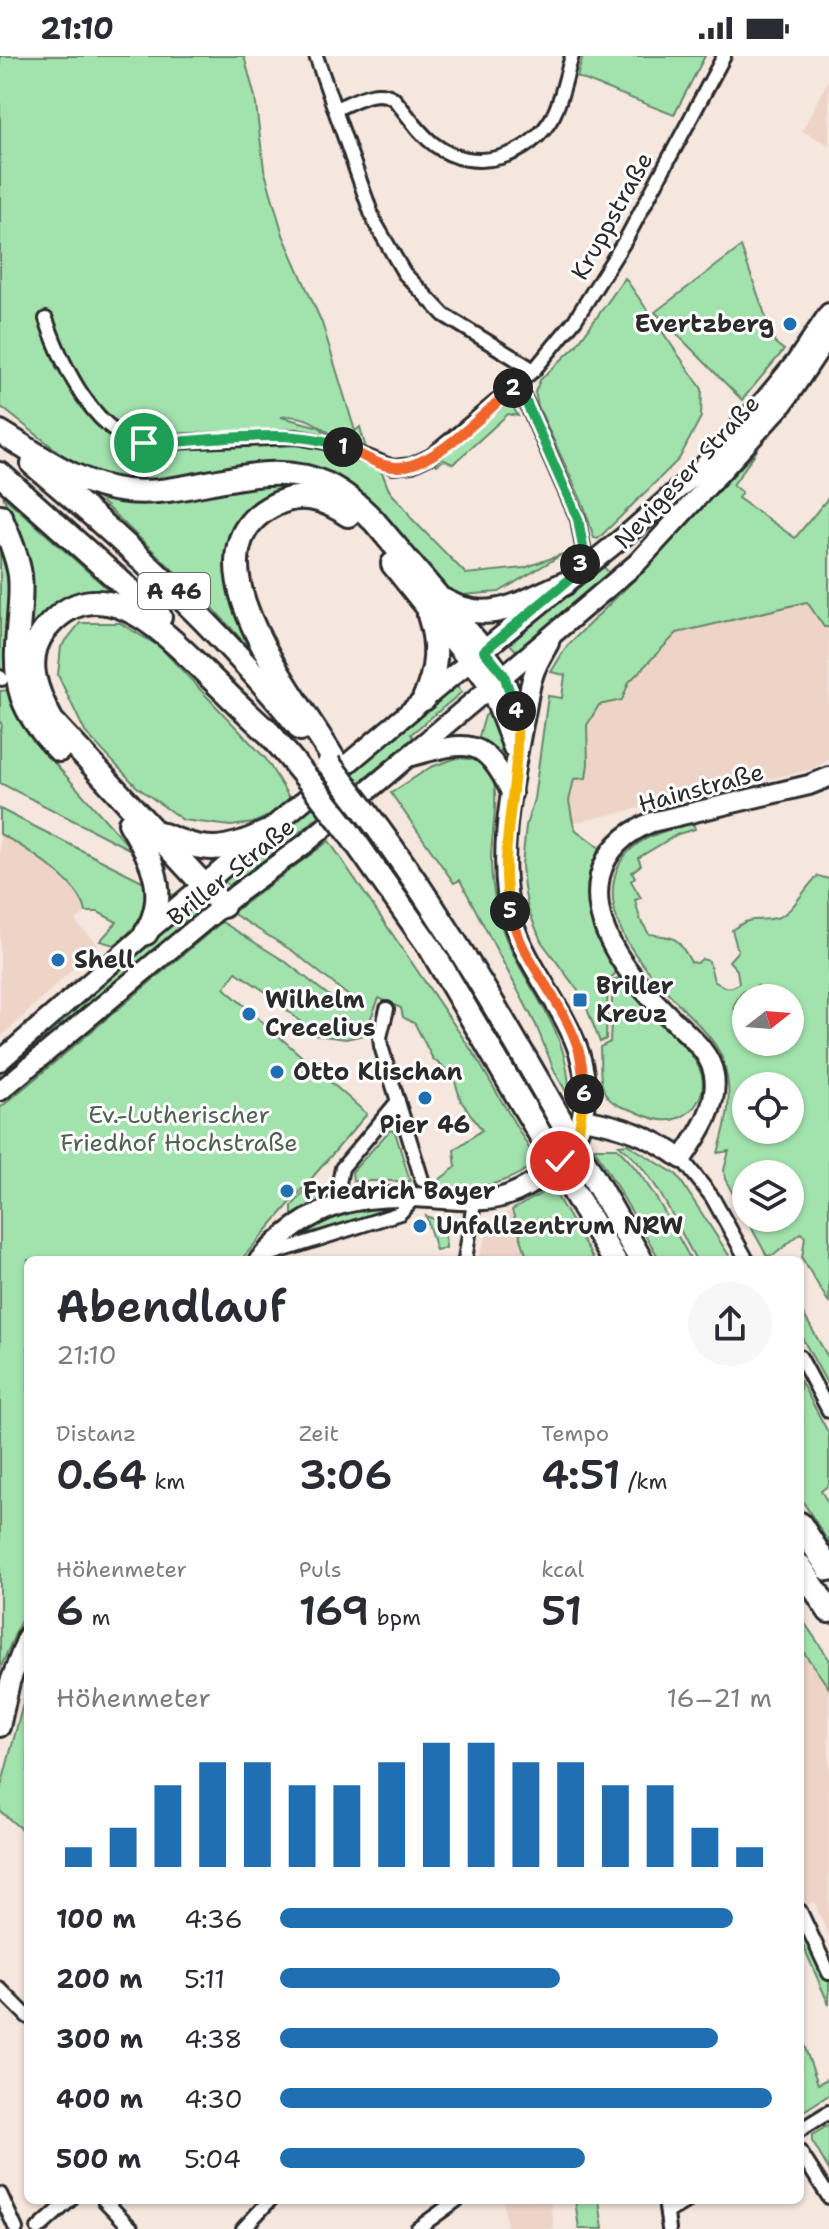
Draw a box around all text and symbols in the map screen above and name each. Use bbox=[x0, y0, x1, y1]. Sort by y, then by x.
text: 21:10 bbox=[40, 8, 114, 49]
street label: Kruppstraße bbox=[564, 146, 660, 286]
place label: Evertzberg bbox=[635, 308, 774, 340]
marker: Evertzberg bbox=[781, 315, 799, 333]
pin: 2 bbox=[493, 368, 533, 408]
text: 2 bbox=[505, 373, 521, 402]
street label: Nevigeser Straße bbox=[607, 388, 767, 556]
pin bbox=[110, 409, 178, 477]
icon: arrive bbox=[122, 421, 166, 465]
pin: 1 bbox=[323, 427, 363, 467]
text: 1 bbox=[338, 432, 348, 461]
pin: 3 bbox=[560, 544, 600, 584]
text: 3 bbox=[572, 549, 588, 578]
road number: A 46 bbox=[138, 573, 210, 609]
pin: 4 bbox=[496, 691, 536, 731]
text: 4 bbox=[508, 696, 524, 725]
street label: Hainstraße bbox=[635, 756, 767, 820]
street label: Briller Straße bbox=[161, 811, 301, 933]
pin: 5 bbox=[490, 891, 530, 931]
text: 5 bbox=[503, 896, 517, 925]
place label: Shell bbox=[74, 944, 134, 976]
marker: Shell bbox=[49, 951, 67, 969]
place label: Briller Kreuz bbox=[596, 970, 674, 1030]
place label: Wilhelm Crecelius bbox=[265, 984, 376, 1044]
north arrow bbox=[732, 984, 804, 1056]
map controls bbox=[732, 984, 804, 1232]
marker: Briller Kreuz bbox=[571, 991, 589, 1009]
marker: Wilhelm Crecelius bbox=[240, 1005, 258, 1023]
place label: Otto Klischan bbox=[293, 1056, 463, 1088]
marker: Otto Klischan bbox=[268, 1063, 286, 1081]
button: locate bbox=[732, 1072, 804, 1144]
pin: 6 bbox=[564, 1074, 604, 1114]
text: 6 bbox=[576, 1079, 592, 1108]
marker: Pier 46 bbox=[416, 1089, 434, 1107]
park label: Ev.-Lutherischer Friedhof Hochstraße bbox=[60, 1099, 298, 1159]
place label: Pier 46 bbox=[380, 1109, 470, 1141]
pin bbox=[526, 1127, 594, 1195]
icon: check bbox=[538, 1139, 582, 1183]
button: layers bbox=[732, 1160, 804, 1232]
place label: Friedrich Bayer bbox=[303, 1175, 496, 1207]
marker: Friedrich Bayer bbox=[278, 1182, 296, 1200]
place label: Unfallzentrum NRW bbox=[436, 1210, 683, 1242]
marker: Unfallzentrum NRW bbox=[411, 1217, 429, 1235]
text: Abendlauf bbox=[56, 1277, 286, 1336]
button: share bbox=[688, 1282, 772, 1366]
text: 21:10 bbox=[56, 1337, 117, 1372]
text: Distanz bbox=[56, 1419, 136, 1448]
text: Zeit bbox=[299, 1419, 339, 1448]
text: Tempo bbox=[541, 1419, 609, 1448]
text: 0.64 bbox=[56, 1448, 147, 1502]
text: 3:06 bbox=[299, 1448, 392, 1502]
text: 4:51 bbox=[541, 1448, 621, 1502]
text: km bbox=[147, 1467, 185, 1496]
text: /km bbox=[621, 1467, 667, 1496]
text: Höhenmeter bbox=[56, 1555, 187, 1584]
text: Puls bbox=[299, 1555, 342, 1584]
text: kcal bbox=[541, 1555, 584, 1584]
text: 6 bbox=[56, 1584, 84, 1638]
text: 169 bbox=[299, 1584, 369, 1638]
text: 51 bbox=[541, 1584, 582, 1638]
text: m bbox=[84, 1603, 110, 1632]
text: bpm bbox=[369, 1603, 421, 1632]
text: Höhenmeter bbox=[56, 1680, 211, 1715]
text: 16–21 m bbox=[667, 1680, 772, 1715]
text: 100 m bbox=[56, 1901, 136, 1936]
text: 4:36 bbox=[184, 1901, 243, 1936]
text: 200 m bbox=[56, 1961, 143, 1996]
text: 5:11 bbox=[184, 1961, 225, 1996]
text: 300 m bbox=[56, 2021, 143, 2056]
text: 4:38 bbox=[184, 2021, 243, 2056]
text: 400 m bbox=[56, 2081, 143, 2116]
text: 4:30 bbox=[184, 2081, 243, 2116]
text: 500 m bbox=[56, 2141, 141, 2176]
text: 5:04 bbox=[184, 2141, 241, 2176]

